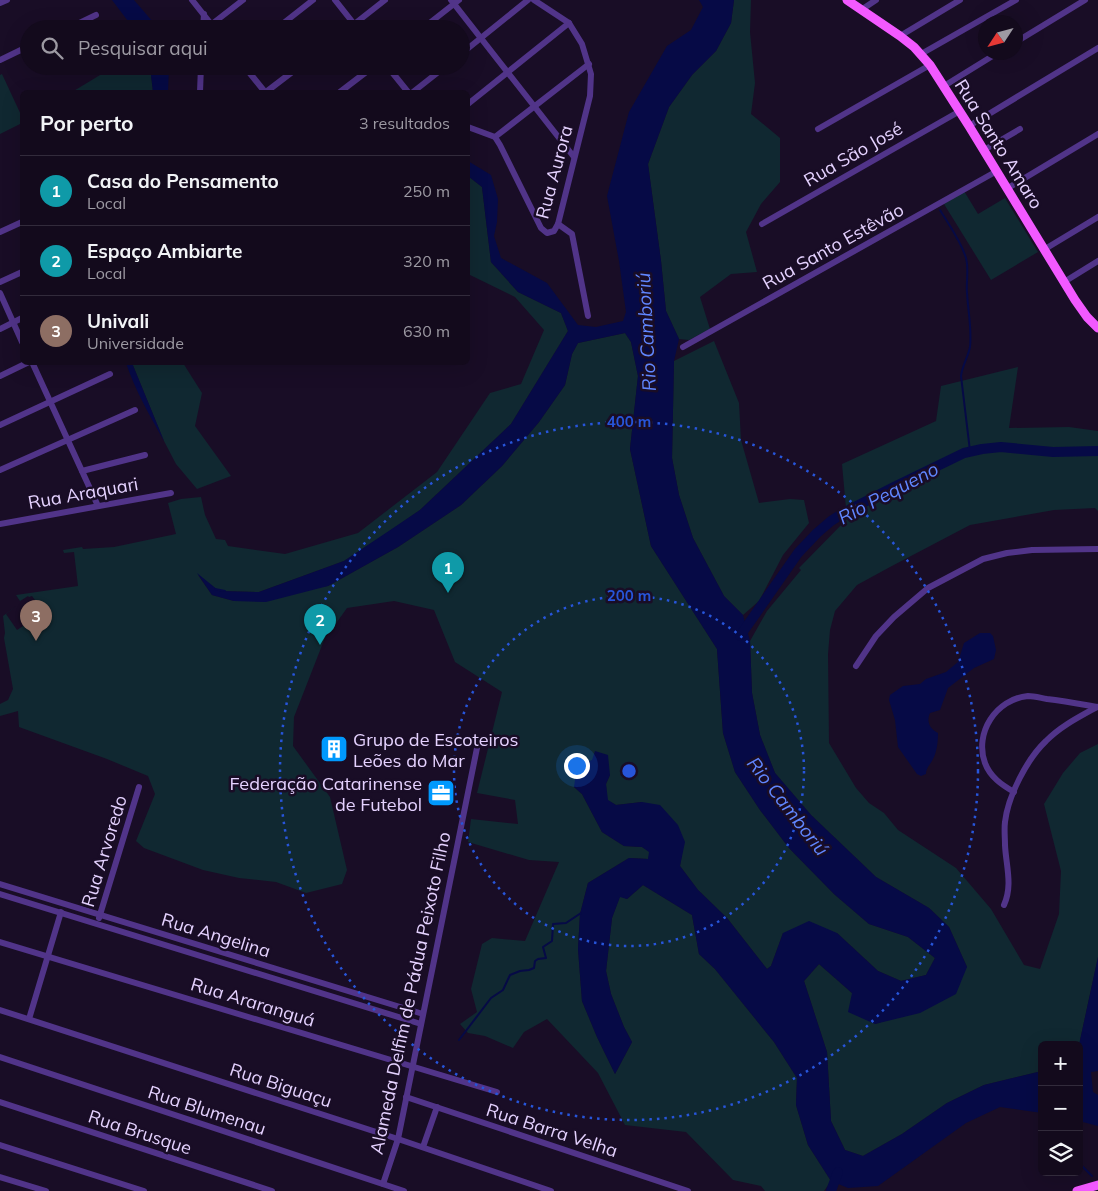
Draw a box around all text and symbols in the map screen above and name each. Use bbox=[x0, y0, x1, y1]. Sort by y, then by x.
north arrow bbox=[978, 15, 1023, 60]
search box bbox=[20, 20, 470, 75]
icon: search bbox=[38, 34, 66, 62]
text: Pesquisar aqui bbox=[78, 36, 208, 60]
street label: Rua Santo Amaro bbox=[950, 75, 1048, 213]
text: Por perto bbox=[40, 110, 134, 136]
text: 3 resultados bbox=[359, 113, 450, 133]
street label: Rua São José bbox=[800, 116, 906, 192]
street label: Rua Aurora bbox=[530, 123, 578, 221]
text: Casa do Pensamento bbox=[87, 169, 279, 193]
text: 1 bbox=[51, 181, 61, 201]
text: 250 m bbox=[403, 181, 450, 201]
text: Local bbox=[87, 193, 126, 213]
street label: Rua Santo Estêvão bbox=[758, 198, 908, 294]
text: Espaço Ambiarte bbox=[87, 239, 243, 263]
text: 2 bbox=[51, 251, 61, 271]
text: 320 m bbox=[403, 251, 450, 271]
text: Local bbox=[87, 263, 126, 283]
water label: Rio Camboriú bbox=[631, 272, 661, 392]
text: Univali bbox=[87, 309, 149, 333]
text: 3 bbox=[51, 321, 61, 341]
text: 630 m bbox=[403, 321, 450, 341]
text: Universidade bbox=[87, 333, 184, 353]
text: 400 m bbox=[607, 412, 651, 431]
water label: Rio Pequeno bbox=[834, 456, 943, 530]
street label: Rua Araquari bbox=[26, 472, 140, 514]
pin: 1 bbox=[432, 552, 464, 593]
text: 200 m bbox=[607, 586, 651, 605]
pin: 3 bbox=[20, 600, 52, 641]
pin: 2 bbox=[304, 604, 336, 645]
place label: Grupo de Escoteiros Leões do Mar bbox=[353, 728, 518, 772]
building icon: Grupo de Escoteiros Leões do Mar bbox=[319, 734, 349, 764]
water label: Rio Camboriú bbox=[742, 752, 834, 860]
your location bbox=[564, 753, 590, 779]
centre of rings bbox=[620, 762, 638, 780]
place label: Federação Catarinense de Futebol bbox=[230, 772, 422, 816]
office icon: Federação Catarinense de Futebol bbox=[426, 778, 456, 808]
street label: Rua Arvoredo bbox=[76, 792, 132, 910]
street label: Alameda Delfim de Pádua Peixoto Filho bbox=[365, 830, 455, 1156]
street label: Rua Angelina bbox=[159, 908, 273, 962]
street label: Rua Araranguá bbox=[188, 972, 318, 1032]
map controls bbox=[1038, 1041, 1083, 1176]
button: + bbox=[1038, 1041, 1083, 1086]
street label: Rua Biguaçu bbox=[227, 1058, 335, 1112]
street label: Rua Blumenau bbox=[145, 1080, 269, 1140]
button: − bbox=[1038, 1086, 1083, 1131]
street label: Rua Barra Velha bbox=[483, 1098, 621, 1162]
street label: Rua Brusque bbox=[85, 1104, 195, 1160]
button: layers bbox=[1038, 1131, 1083, 1176]

